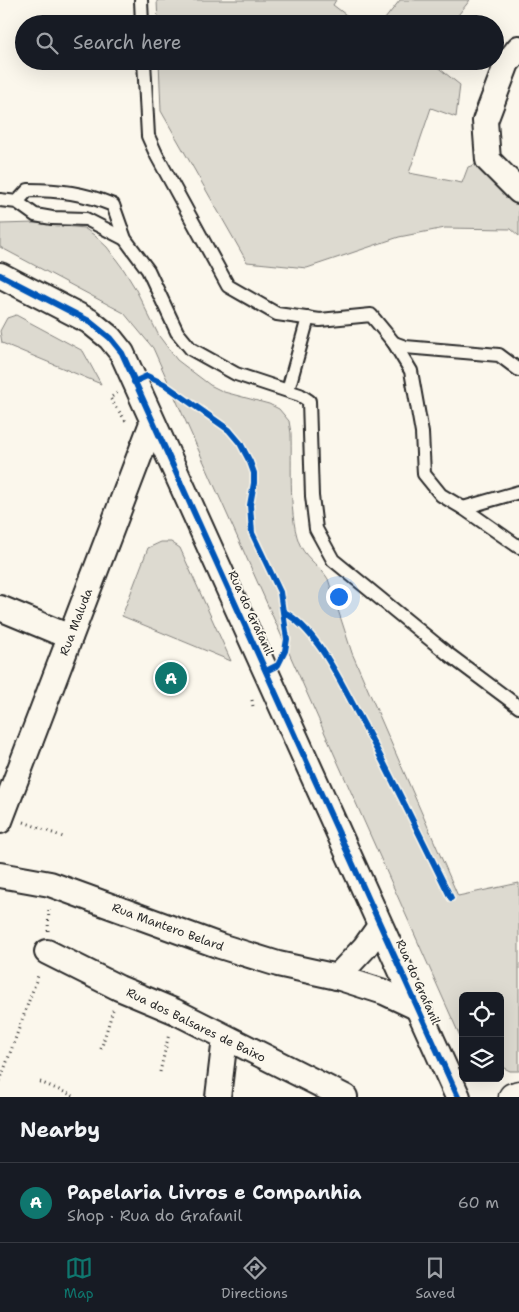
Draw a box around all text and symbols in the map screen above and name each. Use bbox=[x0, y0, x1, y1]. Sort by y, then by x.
search box bbox=[15, 15, 504, 70]
icon: search bbox=[33, 29, 61, 57]
text: Search here bbox=[73, 30, 182, 55]
street label: Rua do Grafanil bbox=[224, 568, 278, 658]
your location bbox=[326, 584, 352, 610]
street label: Rua Maluda bbox=[56, 586, 96, 658]
pin: A bbox=[155, 659, 187, 697]
street label: Rua Mantero Belard bbox=[110, 899, 226, 955]
street label: Rua do Grafanil bbox=[392, 937, 444, 1028]
street label: Rua dos Balsares de Baixo bbox=[124, 984, 268, 1066]
map controls bbox=[459, 992, 504, 1082]
button: locate bbox=[459, 992, 504, 1037]
button: layers bbox=[459, 1037, 504, 1082]
text: Nearby bbox=[20, 1116, 100, 1144]
text: Papelaria Livros e Companhia bbox=[67, 1180, 362, 1205]
text: A bbox=[30, 1192, 42, 1213]
text: 60 m bbox=[458, 1192, 499, 1213]
text: Shop · Rua do Grafanil bbox=[67, 1205, 242, 1226]
tab: Map bbox=[64, 1254, 94, 1302]
tab: Directions bbox=[221, 1254, 288, 1302]
tab: Saved bbox=[416, 1254, 455, 1302]

